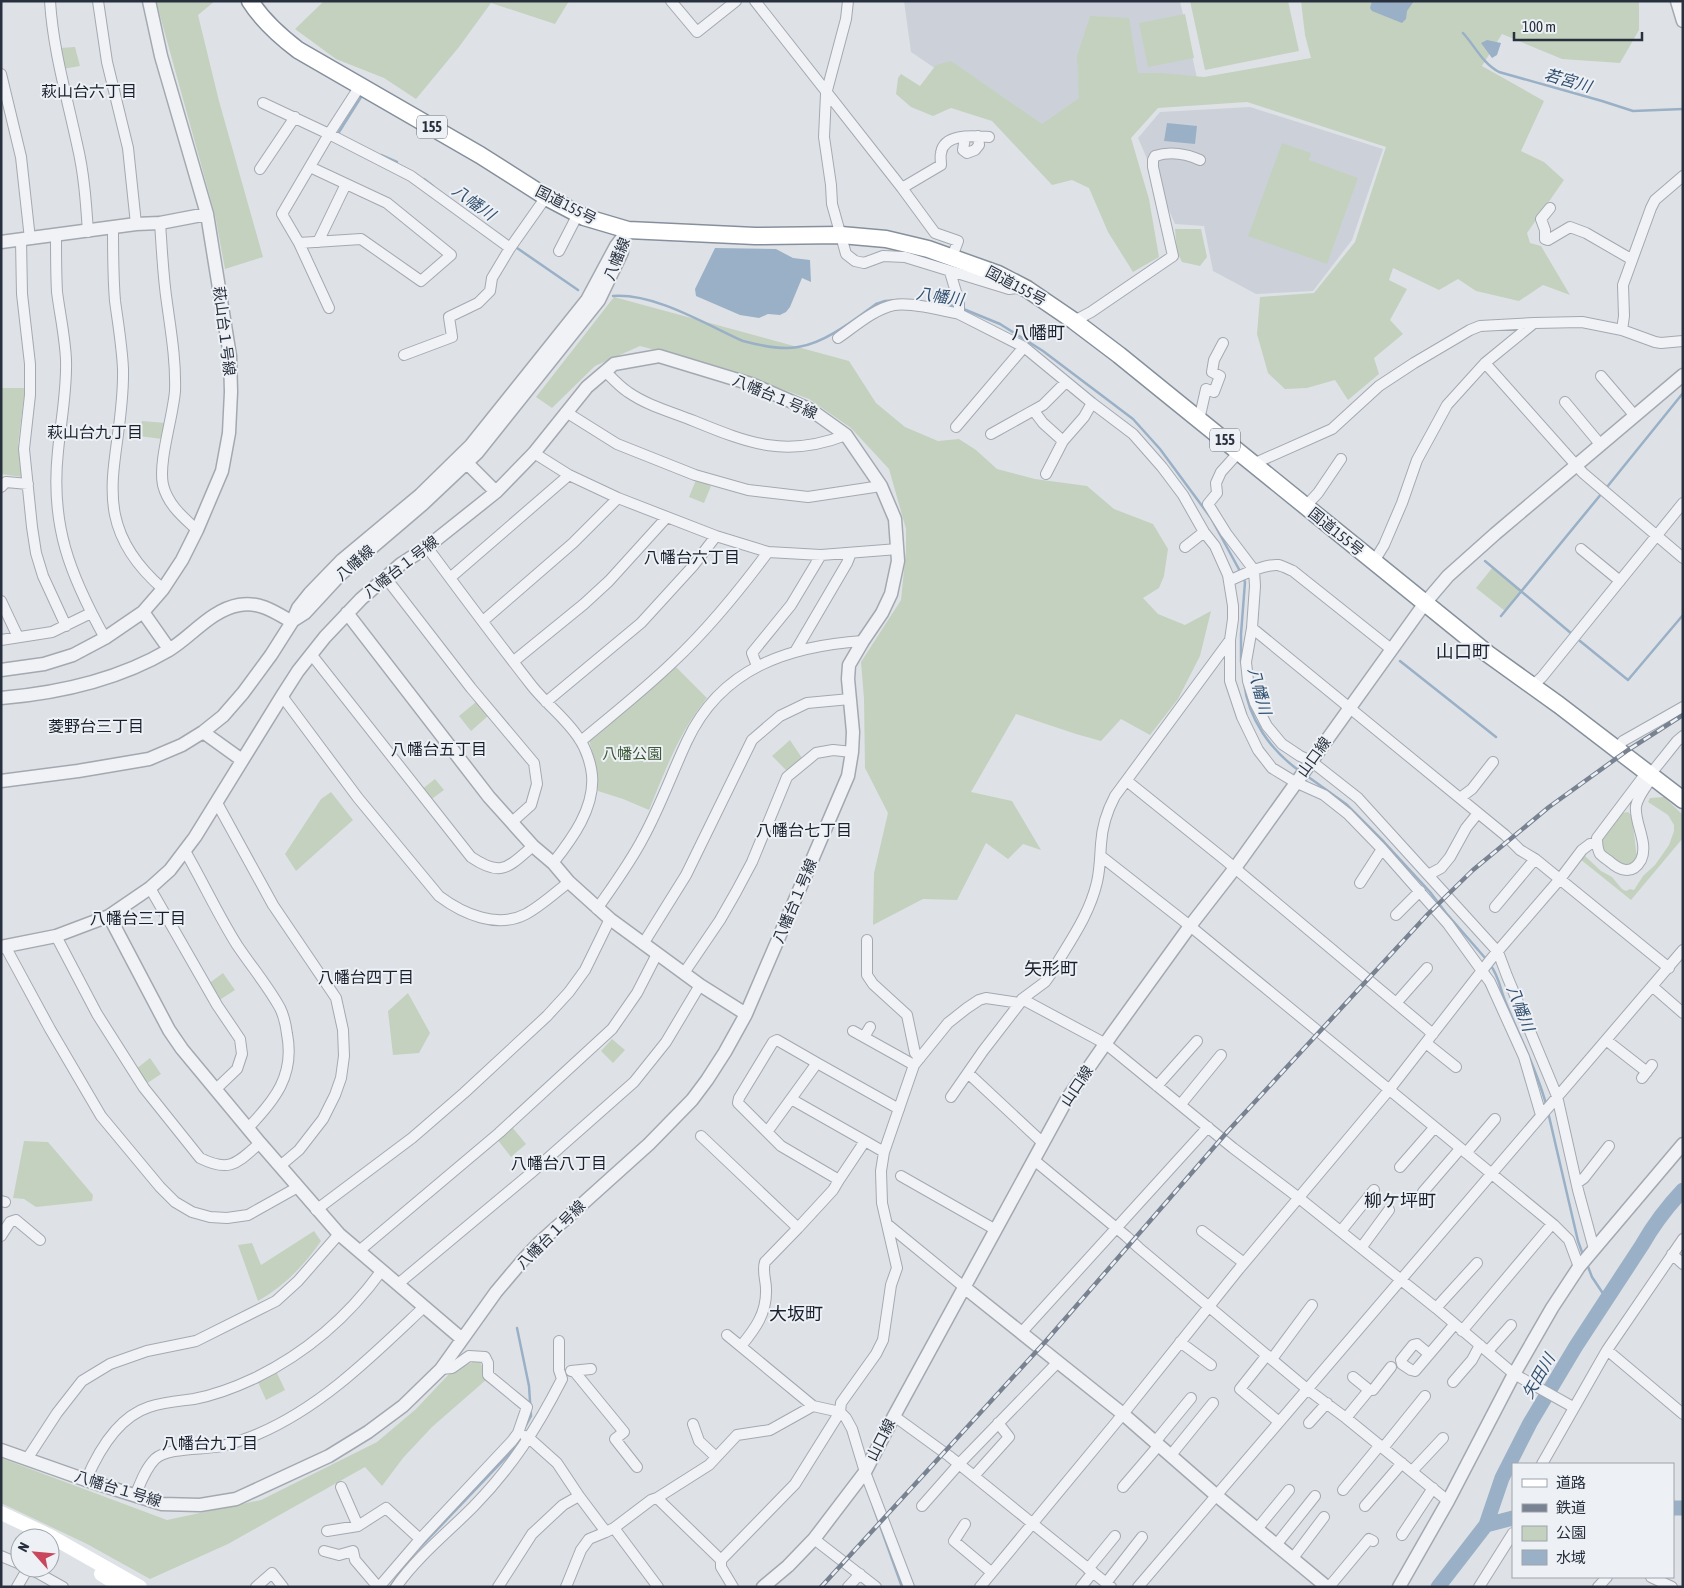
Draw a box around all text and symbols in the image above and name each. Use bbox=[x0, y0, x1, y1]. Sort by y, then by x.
scale bar bbox=[1514, 10, 1642, 42]
text: 100 m bbox=[1522, 18, 1556, 35]
water label: 若宮川 bbox=[1542, 65, 1595, 96]
district label: 萩山台六丁目 bbox=[41, 82, 137, 100]
road number: 155 bbox=[417, 115, 447, 138]
water label: 八幡川 bbox=[449, 181, 500, 225]
street label: 国道155号 bbox=[533, 182, 600, 227]
street label: 八幡線 bbox=[600, 235, 633, 283]
street label: 国道155号 bbox=[983, 263, 1049, 309]
water label: 八幡川 bbox=[915, 284, 967, 309]
street label: 萩山台１号線 bbox=[211, 285, 238, 377]
district label: 八幡町 bbox=[1011, 322, 1065, 343]
street label: 八幡台１号線 bbox=[730, 371, 820, 422]
district label: 萩山台九丁目 bbox=[47, 423, 143, 441]
road number: 155 bbox=[1210, 428, 1240, 452]
street label: 国道155号 bbox=[1305, 504, 1367, 559]
street label: 八幡台１号線 bbox=[360, 532, 441, 601]
street label: 八幡線 bbox=[332, 541, 377, 584]
district label: 八幡台六丁目 bbox=[644, 548, 740, 566]
district label: 山口町 bbox=[1436, 641, 1490, 662]
water label: 八幡川 bbox=[1245, 665, 1275, 718]
district label: 菱野台三丁目 bbox=[48, 717, 144, 735]
street label: 山口線 bbox=[1293, 734, 1334, 780]
district label: 八幡台五丁目 bbox=[391, 740, 487, 758]
park label: 八幡公園 bbox=[602, 745, 662, 762]
district label: 八幡台七丁目 bbox=[756, 821, 852, 839]
street label: 八幡台１号線 bbox=[769, 856, 820, 946]
district label: 八幡台三丁目 bbox=[90, 909, 186, 927]
district label: 矢形町 bbox=[1024, 958, 1078, 979]
district label: 八幡台四丁目 bbox=[318, 968, 414, 986]
water label: 八幡川 bbox=[1504, 982, 1539, 1035]
street label: 山口線 bbox=[1057, 1062, 1096, 1109]
district label: 八幡台八丁目 bbox=[511, 1154, 607, 1172]
district label: 柳ケ坪町 bbox=[1364, 1190, 1436, 1211]
street label: 八幡台１号線 bbox=[513, 1197, 588, 1272]
district label: 大坂町 bbox=[769, 1303, 823, 1324]
water label: 矢田川 bbox=[1518, 1349, 1559, 1401]
street label: 山口線 bbox=[863, 1416, 898, 1464]
district label: 八幡台九丁目 bbox=[162, 1434, 258, 1452]
legend bbox=[1512, 1463, 1674, 1578]
street label: 八幡台１号線 bbox=[73, 1467, 164, 1510]
text: 道路 bbox=[1556, 1474, 1586, 1491]
text: 鉄道 bbox=[1556, 1499, 1586, 1516]
text: 公園 bbox=[1556, 1524, 1586, 1541]
north arrow bbox=[10, 1528, 60, 1578]
text: N bbox=[14, 1540, 32, 1554]
text: 水域 bbox=[1556, 1549, 1586, 1566]

